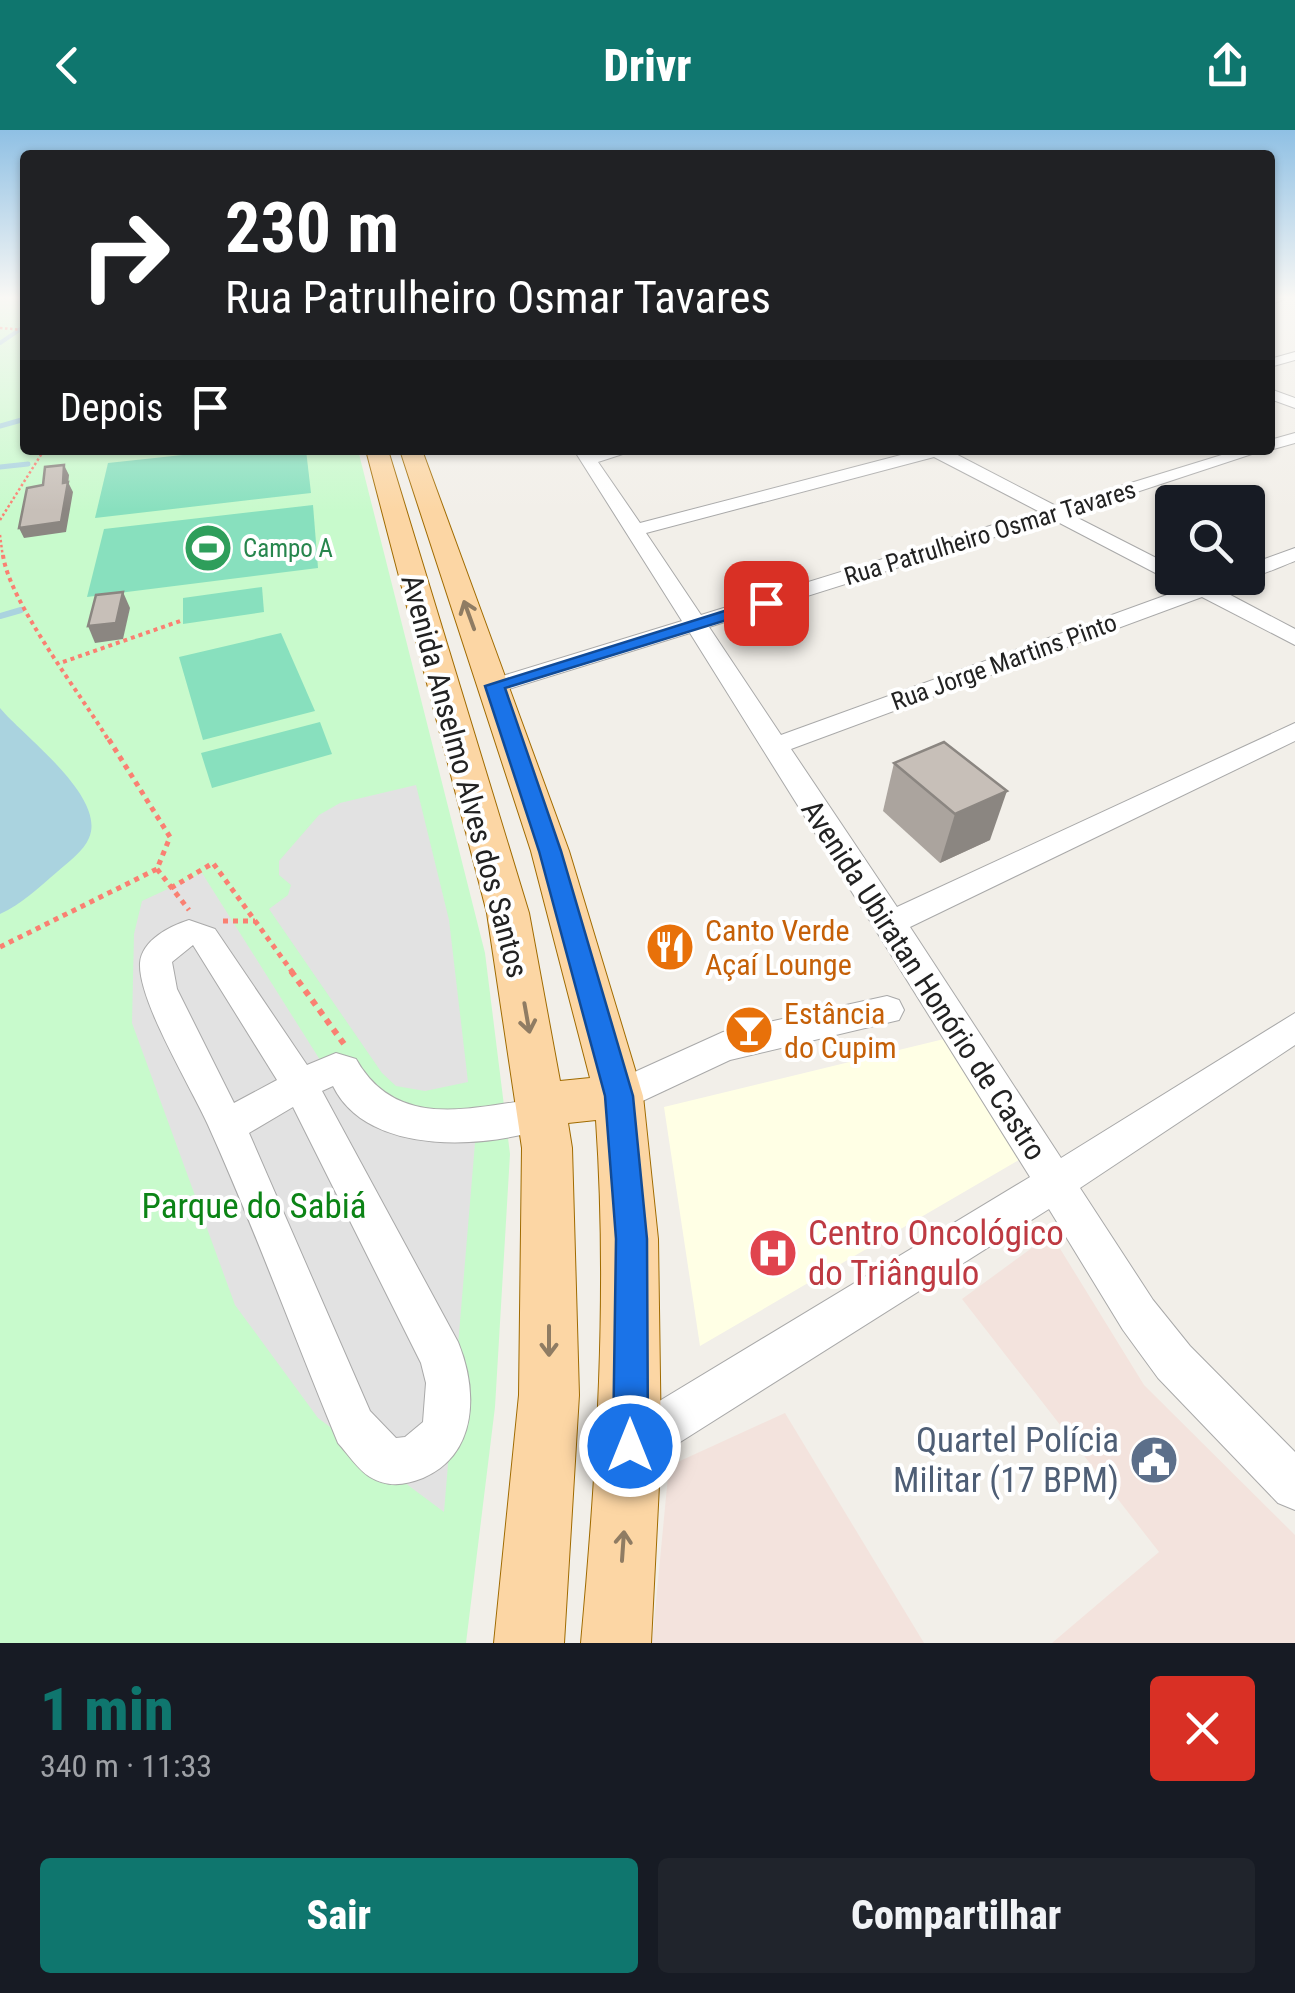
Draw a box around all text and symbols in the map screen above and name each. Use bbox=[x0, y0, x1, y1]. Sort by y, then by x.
icon: back bbox=[40, 38, 95, 93]
icon: share bbox=[1200, 38, 1255, 93]
text: Drivr bbox=[604, 39, 691, 92]
text: 230 m bbox=[225, 187, 399, 269]
icon: right bbox=[60, 190, 190, 320]
text: Rua Patrulheiro Osmar Tavares bbox=[225, 271, 771, 324]
icon: arrive bbox=[183, 380, 238, 435]
text: Depois bbox=[60, 386, 163, 430]
street label: Rua Patrulheiro Osmar Tavares bbox=[841, 475, 1139, 591]
map controls bbox=[1155, 485, 1265, 595]
button: search bbox=[1155, 485, 1265, 595]
sports icon: Campo A bbox=[182, 522, 234, 574]
place label: Campo A bbox=[243, 534, 333, 563]
pin bbox=[724, 561, 809, 646]
street label: Avenida Anselmo Alves dos Santos bbox=[394, 571, 536, 981]
icon: arrive bbox=[739, 576, 794, 631]
one-way arrow bbox=[459, 600, 477, 631]
street label: Rua Jorge Martins Pinto bbox=[887, 608, 1121, 716]
street label: Avenida Ubiratan Honório de Castro bbox=[794, 794, 1054, 1166]
place label: Canto Verde Açaí Lounge bbox=[705, 913, 852, 982]
restaurant icon: Canto Verde Açaí Lounge bbox=[644, 921, 696, 973]
place label: Estância do Cupim bbox=[784, 996, 897, 1065]
one-way arrow bbox=[518, 1001, 537, 1033]
bar icon: Estância do Cupim bbox=[723, 1004, 775, 1056]
park label: Parque do Sabiá bbox=[141, 1186, 367, 1227]
place label: Centro Oncológico do Triângulo bbox=[808, 1213, 1064, 1294]
hospital icon: Centro Oncológico do Triângulo bbox=[747, 1227, 799, 1279]
one-way arrow bbox=[539, 1324, 558, 1356]
position arrow bbox=[578, 1394, 682, 1498]
place label: Quartel Polícia Militar (17 BPM) bbox=[893, 1420, 1119, 1501]
public building icon: Quartel Polícia Militar (17 BPM) bbox=[1128, 1434, 1180, 1486]
one-way arrow bbox=[614, 1530, 633, 1562]
text: 1 min bbox=[40, 1674, 174, 1745]
button: close bbox=[1150, 1676, 1255, 1781]
text: 340 m · 11:33 bbox=[40, 1747, 212, 1785]
button: Sair bbox=[40, 1858, 638, 1973]
button: Compartilhar bbox=[658, 1858, 1255, 1973]

